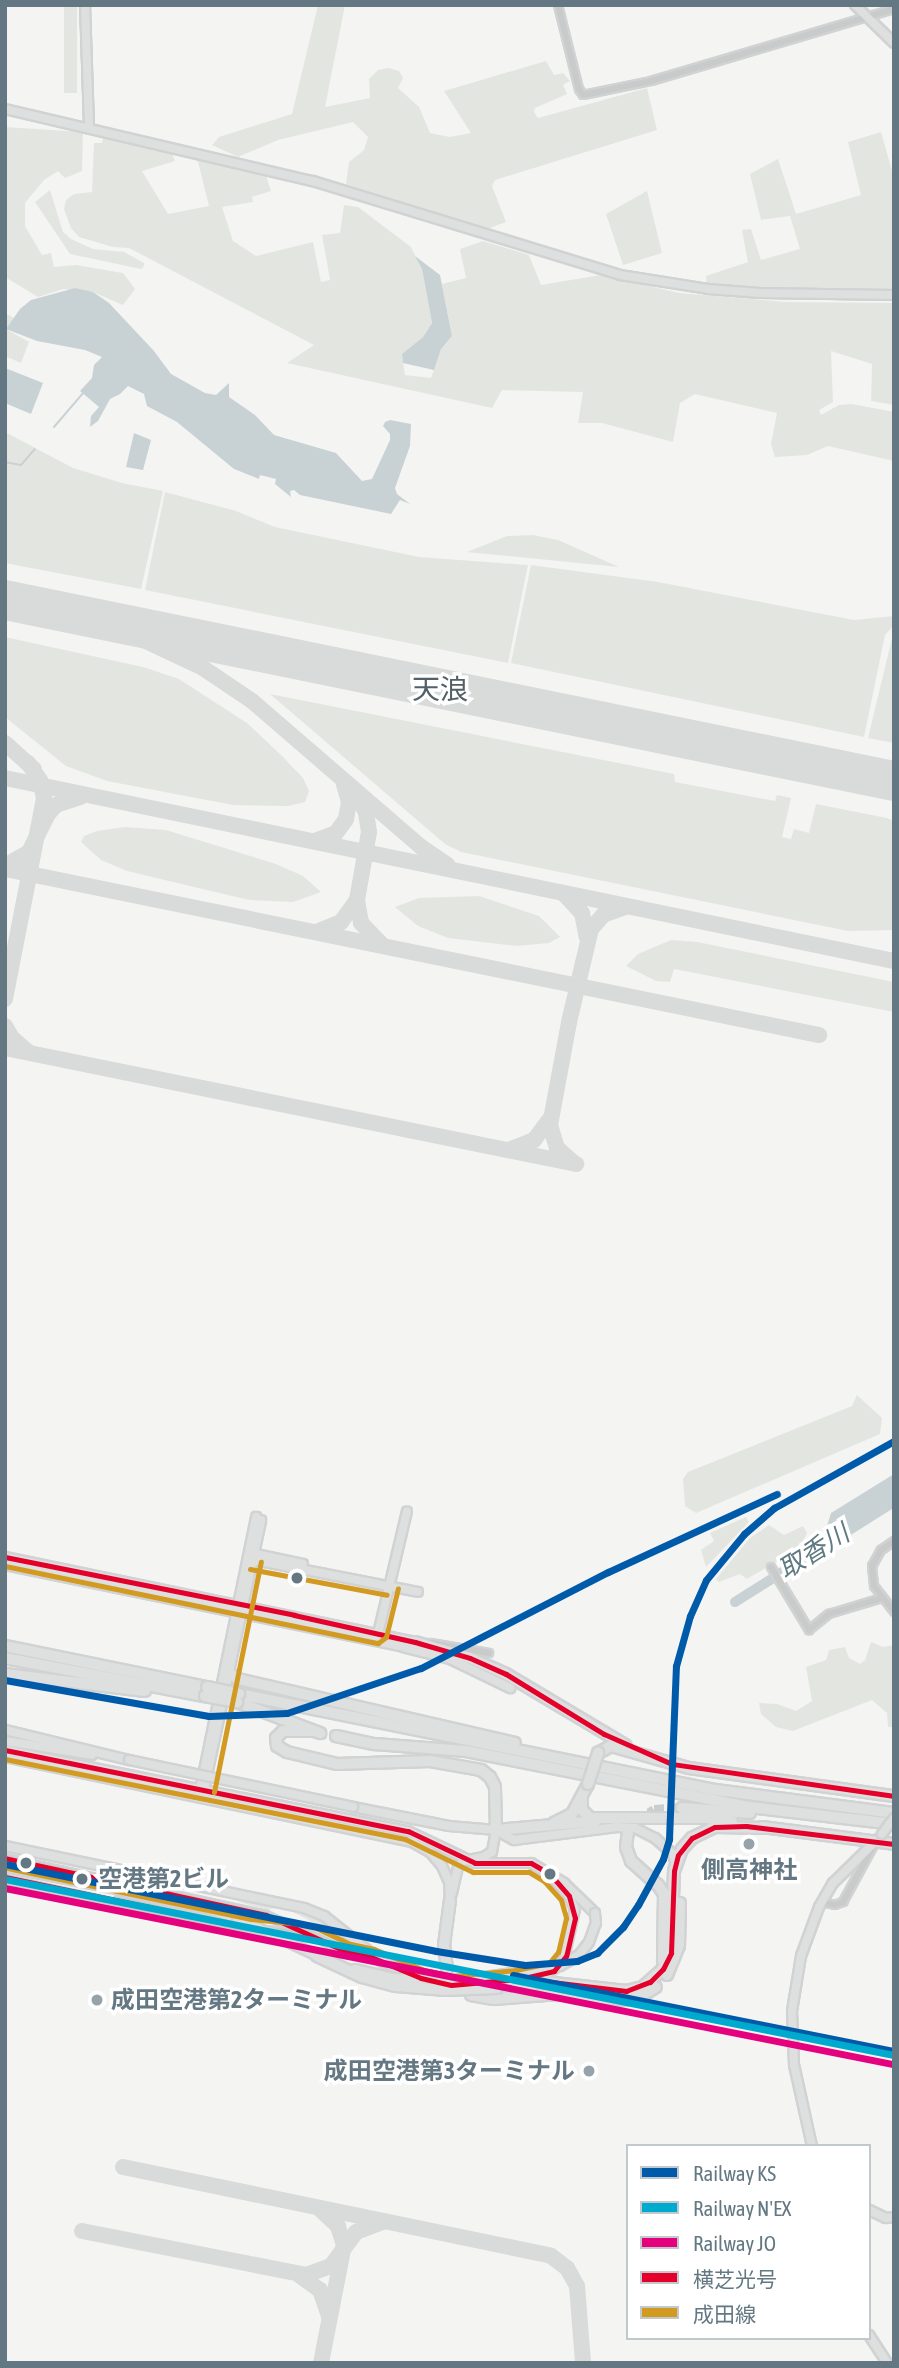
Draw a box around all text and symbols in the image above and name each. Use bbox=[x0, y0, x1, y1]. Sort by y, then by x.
district label: 天浪 bbox=[412, 672, 468, 706]
water label: 取香川 bbox=[773, 1518, 855, 1586]
unlabelled marker bbox=[290, 1571, 304, 1585]
marker: 側高神社 bbox=[741, 1836, 757, 1852]
unlabelled marker bbox=[19, 1856, 33, 1870]
place label: 側高神社 bbox=[701, 1856, 797, 1884]
place label: 空港第2ビル bbox=[98, 1865, 229, 1893]
unlabelled marker bbox=[543, 1867, 557, 1881]
marker: 空港第2ビル bbox=[72, 1869, 92, 1889]
place label: 成田空港第2ターミナル bbox=[111, 1986, 362, 2014]
marker: 成田空港第2ターミナル bbox=[89, 1992, 105, 2008]
place label: 成田空港第3ターミナル bbox=[324, 2057, 575, 2085]
marker: 成田空港第3ターミナル bbox=[581, 2063, 597, 2079]
legend bbox=[626, 2144, 871, 2340]
text: Railway KS bbox=[693, 2161, 776, 2185]
text: Railway N'EX bbox=[693, 2196, 791, 2220]
text: Railway JO bbox=[693, 2231, 776, 2255]
text: 横芝光号 bbox=[693, 2267, 777, 2291]
text: 成田線 bbox=[693, 2302, 756, 2326]

